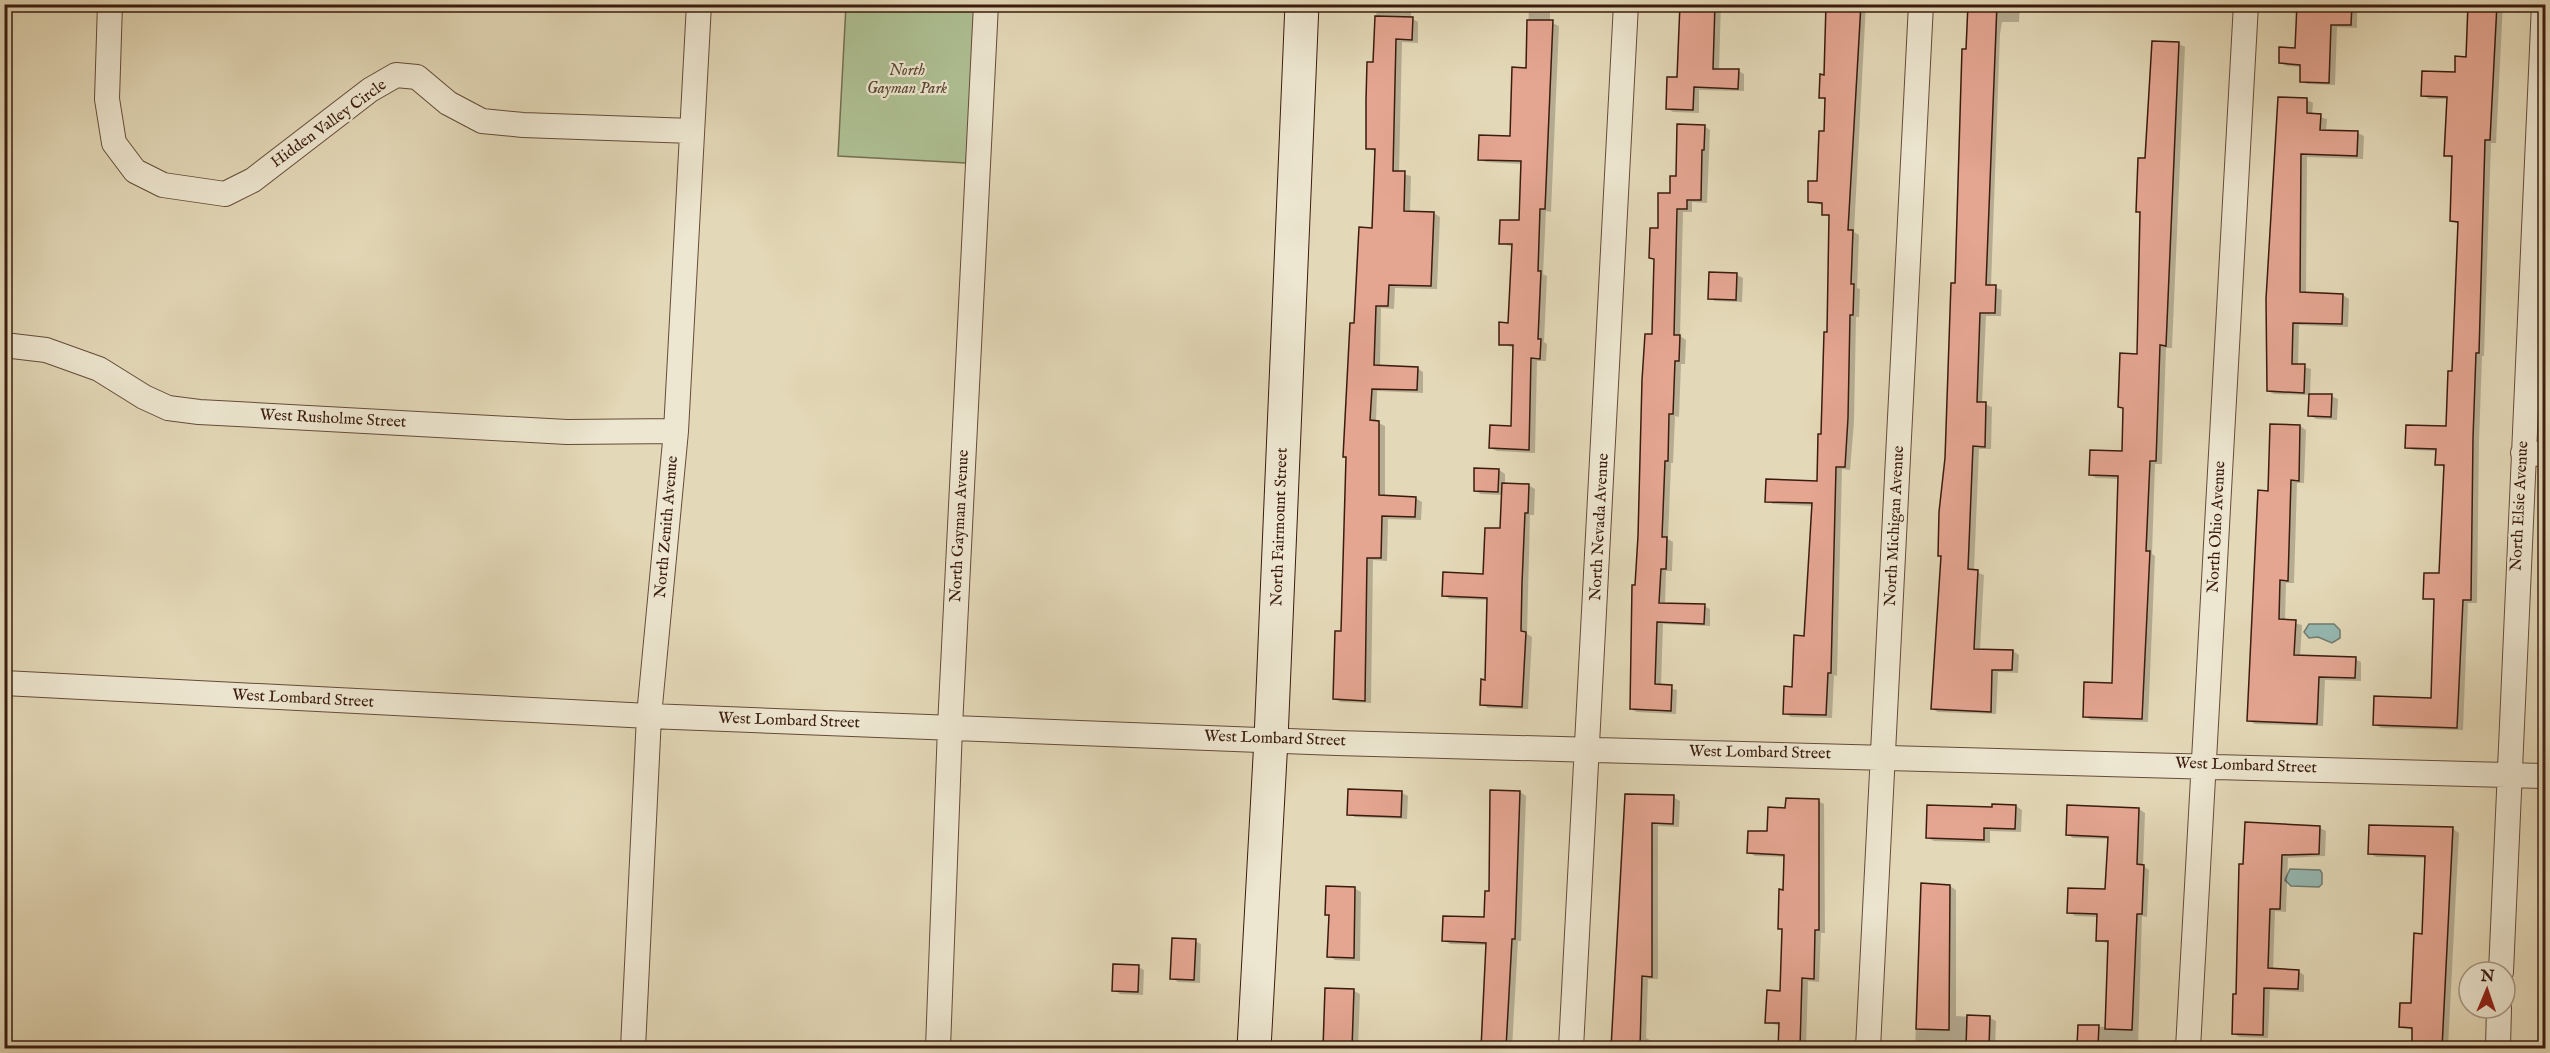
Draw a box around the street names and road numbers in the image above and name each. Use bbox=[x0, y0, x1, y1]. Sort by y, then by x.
street label: Hidden Valley Circle bbox=[267, 75, 391, 173]
street label: West Rusholme Street bbox=[259, 405, 407, 433]
street label: North Elsie Avenue bbox=[2507, 440, 2533, 572]
street label: North Michigan Avenue bbox=[1881, 445, 1909, 607]
street label: North Fairmount Street bbox=[1267, 447, 1293, 607]
street label: North Gayman Avenue bbox=[946, 449, 974, 603]
street label: North Nevada Avenue bbox=[1586, 453, 1614, 601]
street label: North Zenith Avenue bbox=[651, 455, 683, 599]
street label: North Ohio Avenue bbox=[2204, 460, 2230, 594]
street label: West Lombard Street bbox=[232, 685, 375, 713]
street label: West Lombard Street bbox=[718, 709, 861, 733]
street label: West Lombard Street bbox=[1204, 727, 1347, 751]
street label: West Lombard Street bbox=[1689, 742, 1832, 764]
street label: West Lombard Street bbox=[2175, 754, 2318, 778]

